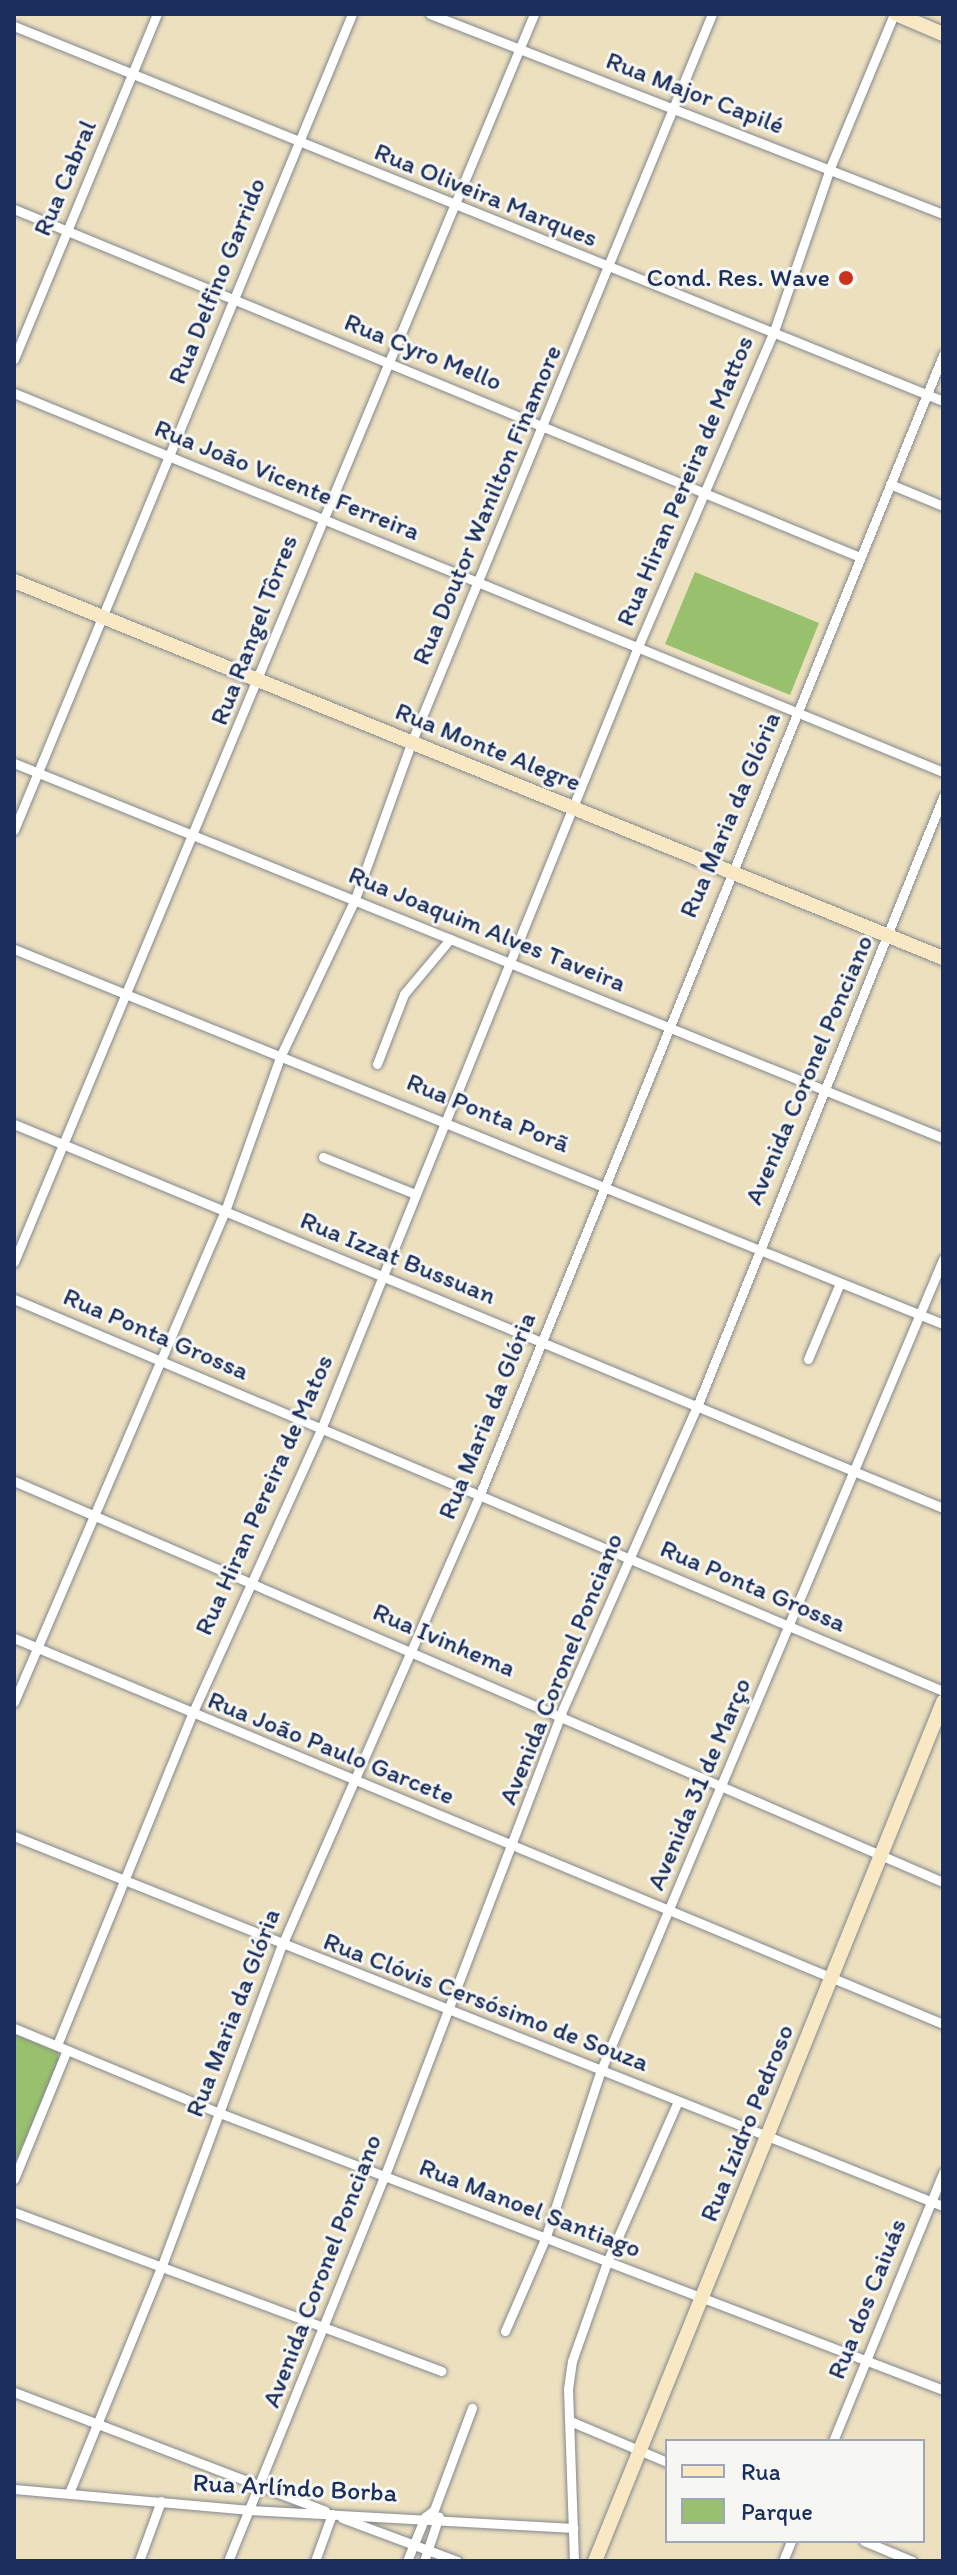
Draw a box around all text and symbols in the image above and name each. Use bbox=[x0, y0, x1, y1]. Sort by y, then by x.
street label: Rua Major Capilé bbox=[601, 45, 789, 141]
street label: Rua Cabral bbox=[27, 116, 103, 240]
street label: Rua Oliveira Marques bbox=[370, 136, 602, 254]
street label: Rua Delfino Garrido bbox=[161, 173, 273, 389]
place label: Cond. Res. Wave bbox=[648, 262, 830, 294]
marker: Cond. Res. Wave bbox=[837, 269, 855, 287]
street label: Rua Cyro Mello bbox=[340, 306, 506, 398]
street label: Rua Hiran Pereira de Mattos bbox=[610, 332, 760, 630]
street label: Rua Doutor Wanilton Finamore bbox=[406, 341, 568, 669]
street label: Rua João Vicente Ferreira bbox=[150, 412, 424, 548]
street label: Rua Rangel Tôrres bbox=[203, 531, 305, 729]
street label: Rua Monte Alegre bbox=[391, 696, 585, 798]
street label: Rua Maria da Glória bbox=[673, 707, 787, 923]
street label: Rua Joaquim Alves Taveira bbox=[345, 859, 629, 999]
street label: Avenida Coronel Ponciano bbox=[738, 930, 880, 1210]
street label: Rua Ponta Porã bbox=[403, 1067, 573, 1159]
street label: Rua Izzat Bussuan bbox=[296, 1205, 500, 1311]
street label: Rua Ponta Grossa bbox=[59, 1281, 253, 1387]
street label: Rua Maria da Glória bbox=[431, 1308, 543, 1524]
street label: Rua Hiran Pereira de Matos bbox=[188, 1351, 340, 1639]
street label: Avenida Coronel Ponciano bbox=[492, 1529, 630, 1809]
street label: Rua Ponta Grossa bbox=[656, 1533, 850, 1639]
street label: Rua Ivinhema bbox=[368, 1596, 520, 1684]
street label: Avenida 31 de Março bbox=[640, 1673, 758, 1895]
street label: Rua João Paulo Garcete bbox=[203, 1684, 459, 1812]
street label: Rua Maria da Glória bbox=[179, 1904, 287, 2122]
street label: Rua Clóvis Cersósimo de Souza bbox=[319, 1925, 653, 2079]
street label: Rua Izidro Pedroso bbox=[693, 2020, 801, 2226]
street label: Avenida Coronel Ponciano bbox=[255, 2130, 389, 2412]
street label: Rua Manoel Santiago bbox=[414, 2151, 646, 2265]
street label: Rua dos Caiuás bbox=[821, 2214, 913, 2384]
legend bbox=[665, 2439, 925, 2543]
text: Rua bbox=[741, 2457, 781, 2486]
street label: Rua Arlíndo Borba bbox=[192, 2467, 398, 2509]
text: Parque bbox=[741, 2497, 813, 2526]

